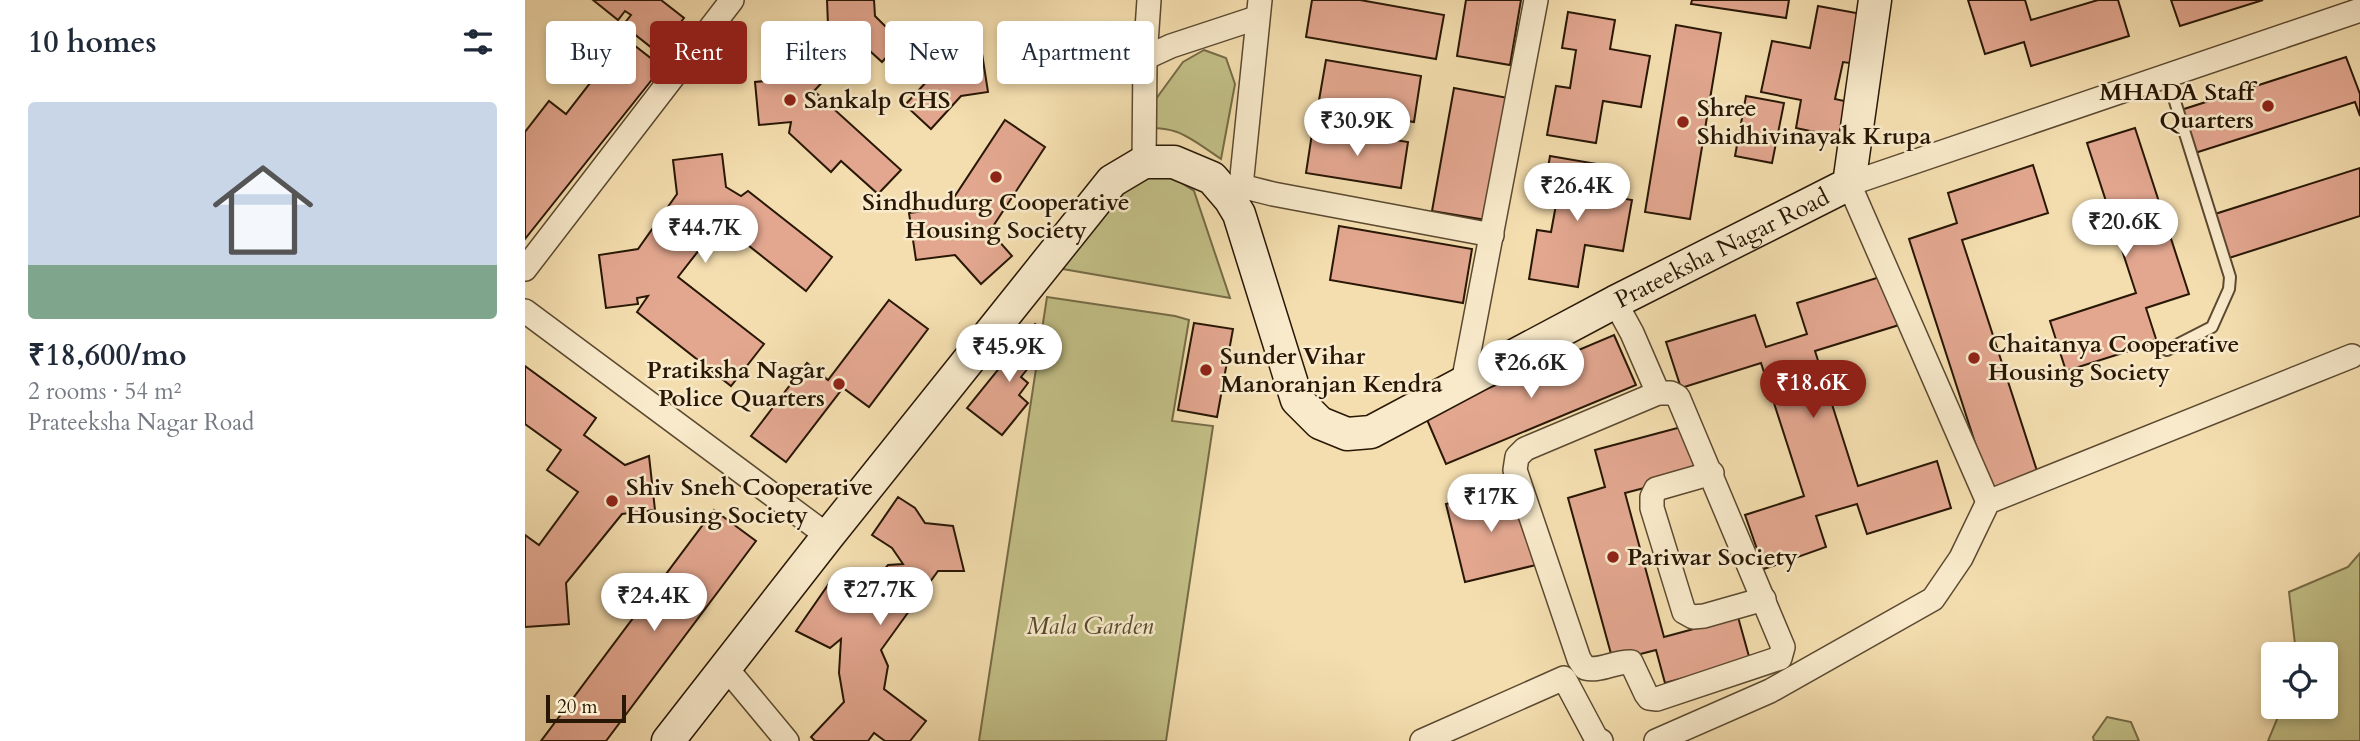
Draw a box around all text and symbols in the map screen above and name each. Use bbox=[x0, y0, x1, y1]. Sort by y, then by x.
chip: Buy bbox=[546, 21, 636, 84]
chip: Rent bbox=[650, 21, 747, 84]
chip: Filters bbox=[761, 21, 871, 84]
chip: New bbox=[885, 21, 983, 84]
chip: Apartment bbox=[997, 21, 1154, 84]
text: 10 homes bbox=[28, 22, 157, 63]
icon: filters bbox=[459, 23, 497, 61]
place label: MHADA Staff Quarters bbox=[2099, 76, 2258, 137]
place label: Sankalp CHS bbox=[804, 84, 951, 117]
marker: Sankalp CHS bbox=[782, 92, 798, 108]
place label: Shree Shidhivinayak Krupa bbox=[1697, 92, 1932, 153]
marker: MHADA Staff Quarters bbox=[2260, 98, 2276, 114]
pin: ₹30.9K bbox=[1300, 99, 1414, 158]
text: ₹30.9K bbox=[1320, 105, 1394, 136]
marker: Shree Shidhivinayak Krupa bbox=[1675, 114, 1691, 130]
icon: home bbox=[200, 147, 326, 273]
pin: ₹26.4K bbox=[1520, 164, 1634, 223]
marker: Sindhudurg Cooperative Housing Society bbox=[988, 169, 1004, 185]
text: ₹26.4K bbox=[1540, 170, 1614, 201]
street label: Prateeksha Nagar Road bbox=[1609, 180, 1835, 316]
place label: Sindhudurg Cooperative Housing Society bbox=[862, 186, 1130, 247]
pin: ₹20.6K bbox=[2068, 200, 2182, 259]
pin: ₹44.7K bbox=[648, 205, 762, 265]
text: ₹20.6K bbox=[2088, 206, 2162, 237]
text: ₹44.7K bbox=[668, 212, 742, 243]
pin: ₹45.9K bbox=[952, 324, 1066, 384]
place label: Chaitanya Cooperative Housing Society bbox=[1988, 328, 2239, 389]
text: ₹45.9K bbox=[972, 331, 1046, 362]
text: ₹18,600/mo bbox=[28, 335, 187, 376]
place label: Sunder Vihar Manoranjan Kendra bbox=[1220, 340, 1443, 401]
pin: ₹26.6K bbox=[1474, 340, 1588, 400]
text: ₹26.6K bbox=[1494, 347, 1568, 378]
marker: Chaitanya Cooperative Housing Society bbox=[1966, 350, 1982, 366]
place label: Pratiksha Nagar Police Quarters bbox=[646, 354, 825, 415]
pin: ₹18.6K bbox=[1756, 360, 1870, 420]
marker: Sunder Vihar Manoranjan Kendra bbox=[1198, 362, 1214, 378]
text: ₹18.6K bbox=[1776, 367, 1850, 398]
text: 2 rooms · 54 m² bbox=[28, 376, 181, 407]
marker: Pratiksha Nagar Police Quarters bbox=[831, 376, 847, 392]
text: Prateeksha Nagar Road bbox=[28, 407, 254, 438]
place label: Shiv Sneh Cooperative Housing Society bbox=[626, 471, 873, 532]
pin: ₹17K bbox=[1450, 475, 1532, 534]
text: ₹17K bbox=[1463, 481, 1519, 512]
marker: Shiv Sneh Cooperative Housing Society bbox=[604, 493, 620, 509]
place label: Pariwar Society bbox=[1627, 541, 1798, 574]
marker: Pariwar Society bbox=[1605, 549, 1621, 565]
pin: ₹27.7K bbox=[823, 568, 937, 627]
pin: ₹24.4K bbox=[597, 574, 711, 633]
text: ₹27.7K bbox=[843, 574, 917, 605]
text: ₹24.4K bbox=[617, 580, 691, 611]
park label: Mala Garden bbox=[1027, 610, 1154, 643]
map controls bbox=[2261, 642, 2338, 719]
button: locate bbox=[2261, 642, 2338, 719]
scale bar bbox=[546, 692, 627, 724]
text: 20 m bbox=[557, 694, 598, 720]

